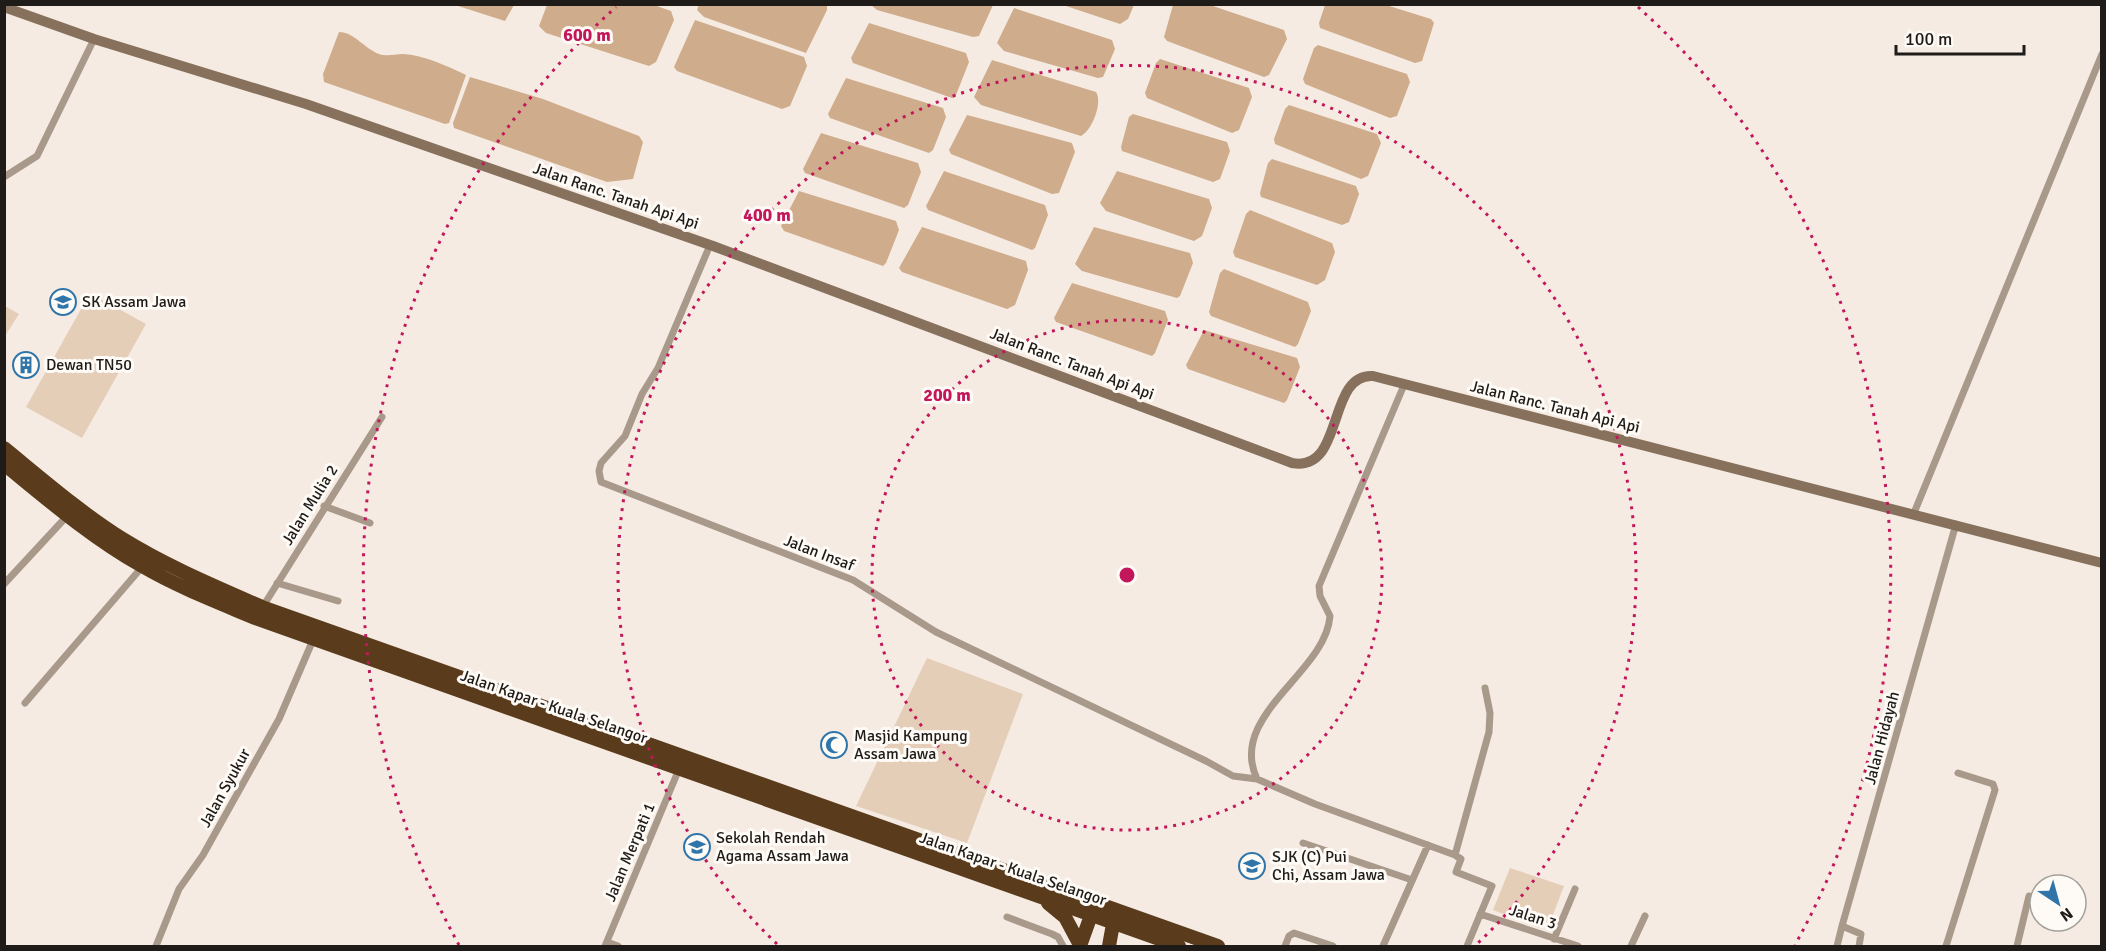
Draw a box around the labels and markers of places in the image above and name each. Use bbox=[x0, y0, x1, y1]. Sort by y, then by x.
school or university icon: SK Assam Jawa bbox=[48, 287, 78, 317]
place label: SK Assam Jawa bbox=[82, 292, 186, 312]
building icon: Dewan TN50 bbox=[11, 350, 41, 380]
place label: Dewan TN50 bbox=[46, 355, 132, 375]
centre of rings bbox=[1117, 565, 1137, 585]
place label: Masjid Kampung Assam Jawa bbox=[854, 726, 968, 764]
mosque icon: Masjid Kampung Assam Jawa bbox=[819, 730, 849, 760]
place label: Sekolah Rendah Agama Assam Jawa bbox=[716, 828, 849, 866]
school or university icon: Sekolah Rendah Agama Assam Jawa bbox=[682, 832, 712, 862]
place label: SJK (C) Pui Chi, Assam Jawa bbox=[1272, 847, 1385, 885]
school or university icon: SJK (C) Pui Chi, Assam Jawa bbox=[1237, 851, 1267, 881]

